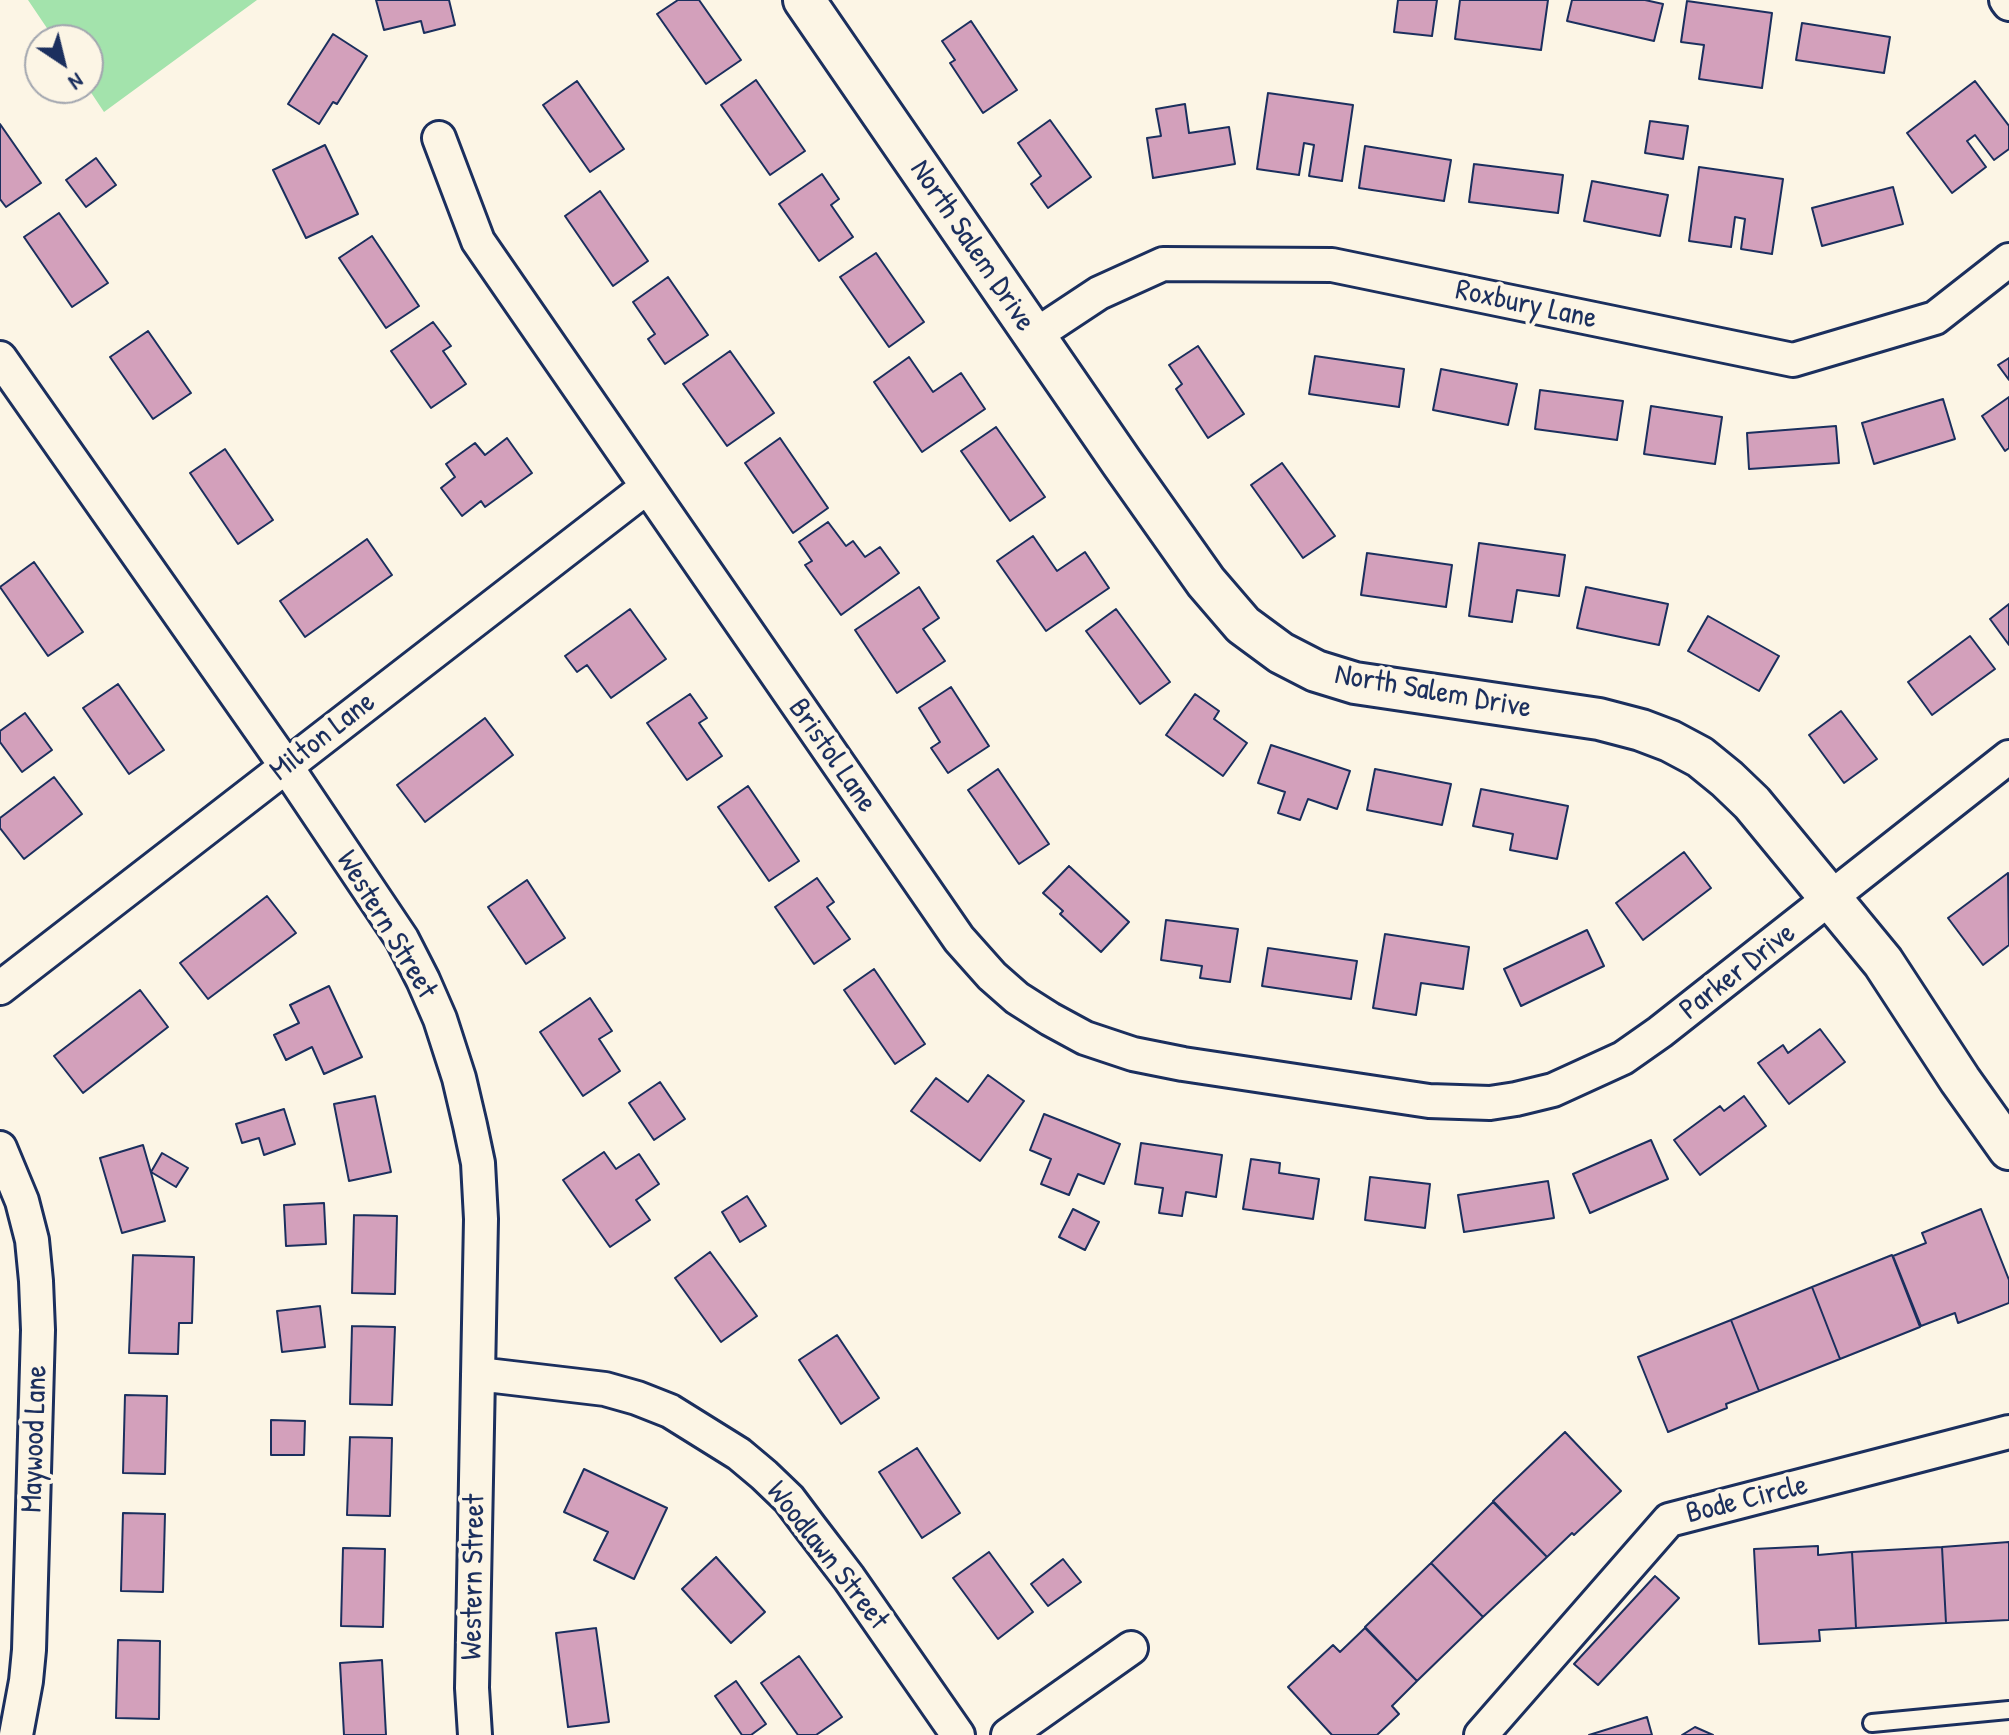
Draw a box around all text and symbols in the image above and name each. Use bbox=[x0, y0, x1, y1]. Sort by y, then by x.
north arrow bbox=[24, 24, 104, 104]
text: N bbox=[63, 66, 90, 98]
street label: North Salem Drive bbox=[902, 154, 1042, 338]
street label: Roxbury Lane bbox=[1452, 273, 1600, 337]
street label: North Salem Drive bbox=[1332, 657, 1534, 727]
street label: Milton Lane bbox=[263, 685, 383, 789]
street label: Bristol Lane bbox=[780, 692, 884, 820]
street label: Western Street bbox=[328, 845, 444, 1005]
street label: Parker Drive bbox=[1673, 916, 1803, 1028]
street label: Maywood Lane bbox=[14, 1365, 56, 1513]
street label: Bode Circle bbox=[1682, 1468, 1812, 1532]
street label: Woodlawn Street bbox=[758, 1475, 896, 1637]
street label: Western Street bbox=[455, 1494, 493, 1660]

